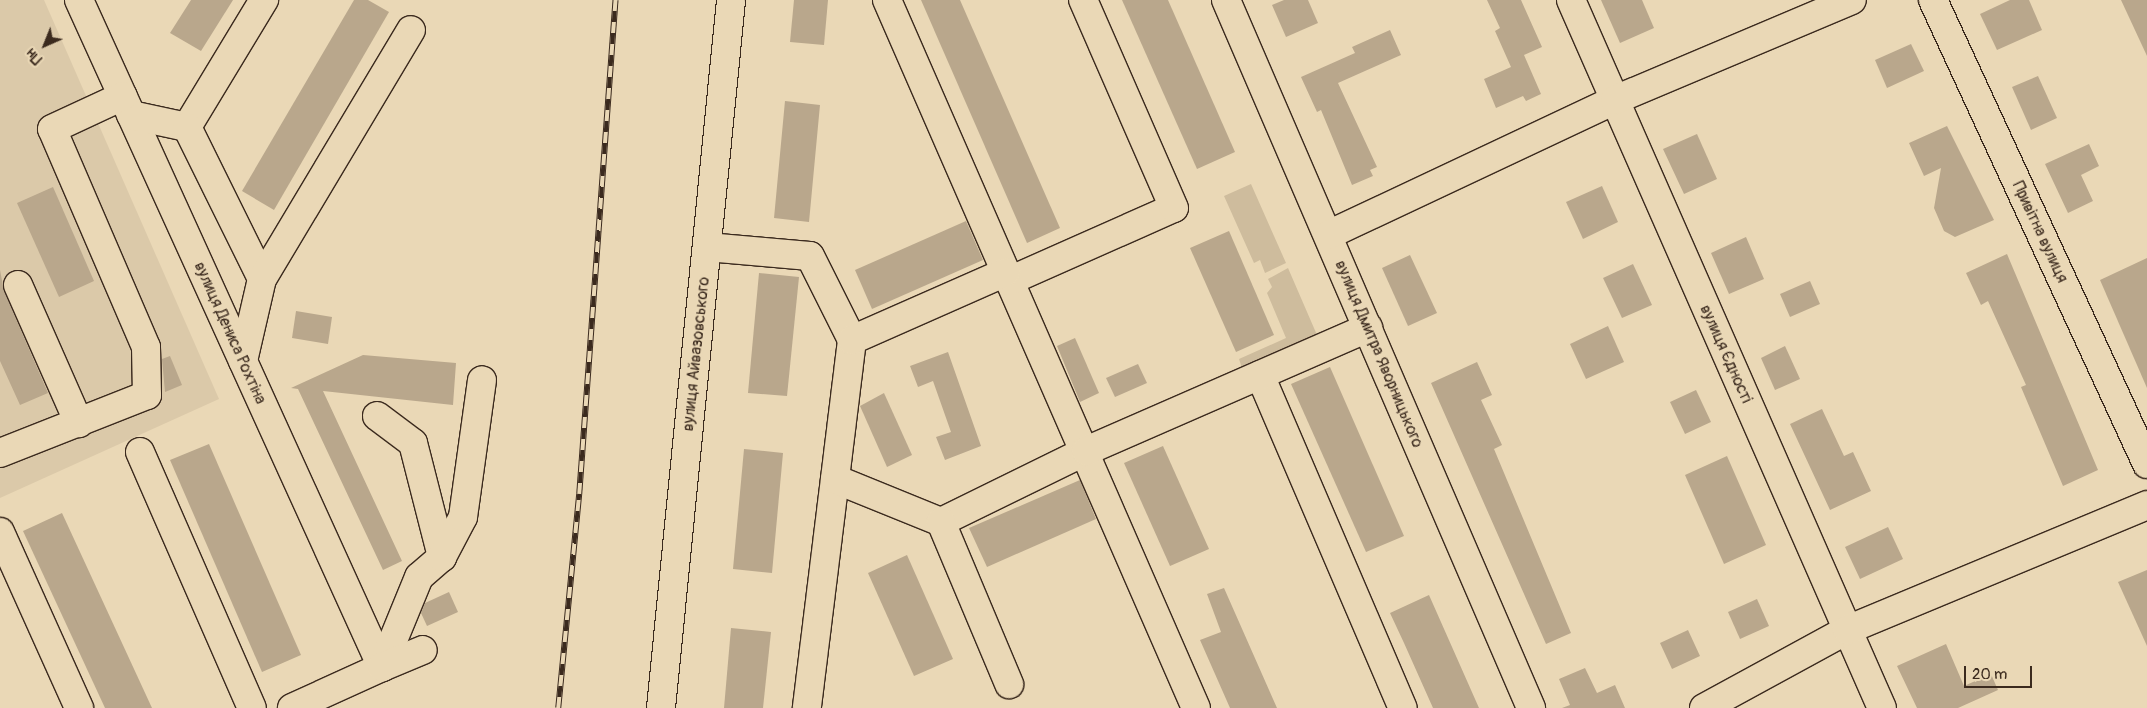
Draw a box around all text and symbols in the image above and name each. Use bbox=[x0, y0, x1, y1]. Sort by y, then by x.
north arrow bbox=[20, 20, 70, 70]
text: Пн bbox=[23, 45, 46, 68]
street label: Привітна вулиця bbox=[2008, 178, 2072, 286]
street label: вулиця Дмитра Яворницького bbox=[1331, 257, 1427, 451]
street label: вулиця Дениса Рохтіна bbox=[190, 259, 270, 407]
street label: вулиця Айвазовського bbox=[678, 276, 714, 432]
street label: вулиця Єдності bbox=[1696, 302, 1756, 406]
scale bar bbox=[1967, 656, 2034, 688]
text: 20 m bbox=[1972, 665, 2007, 684]

